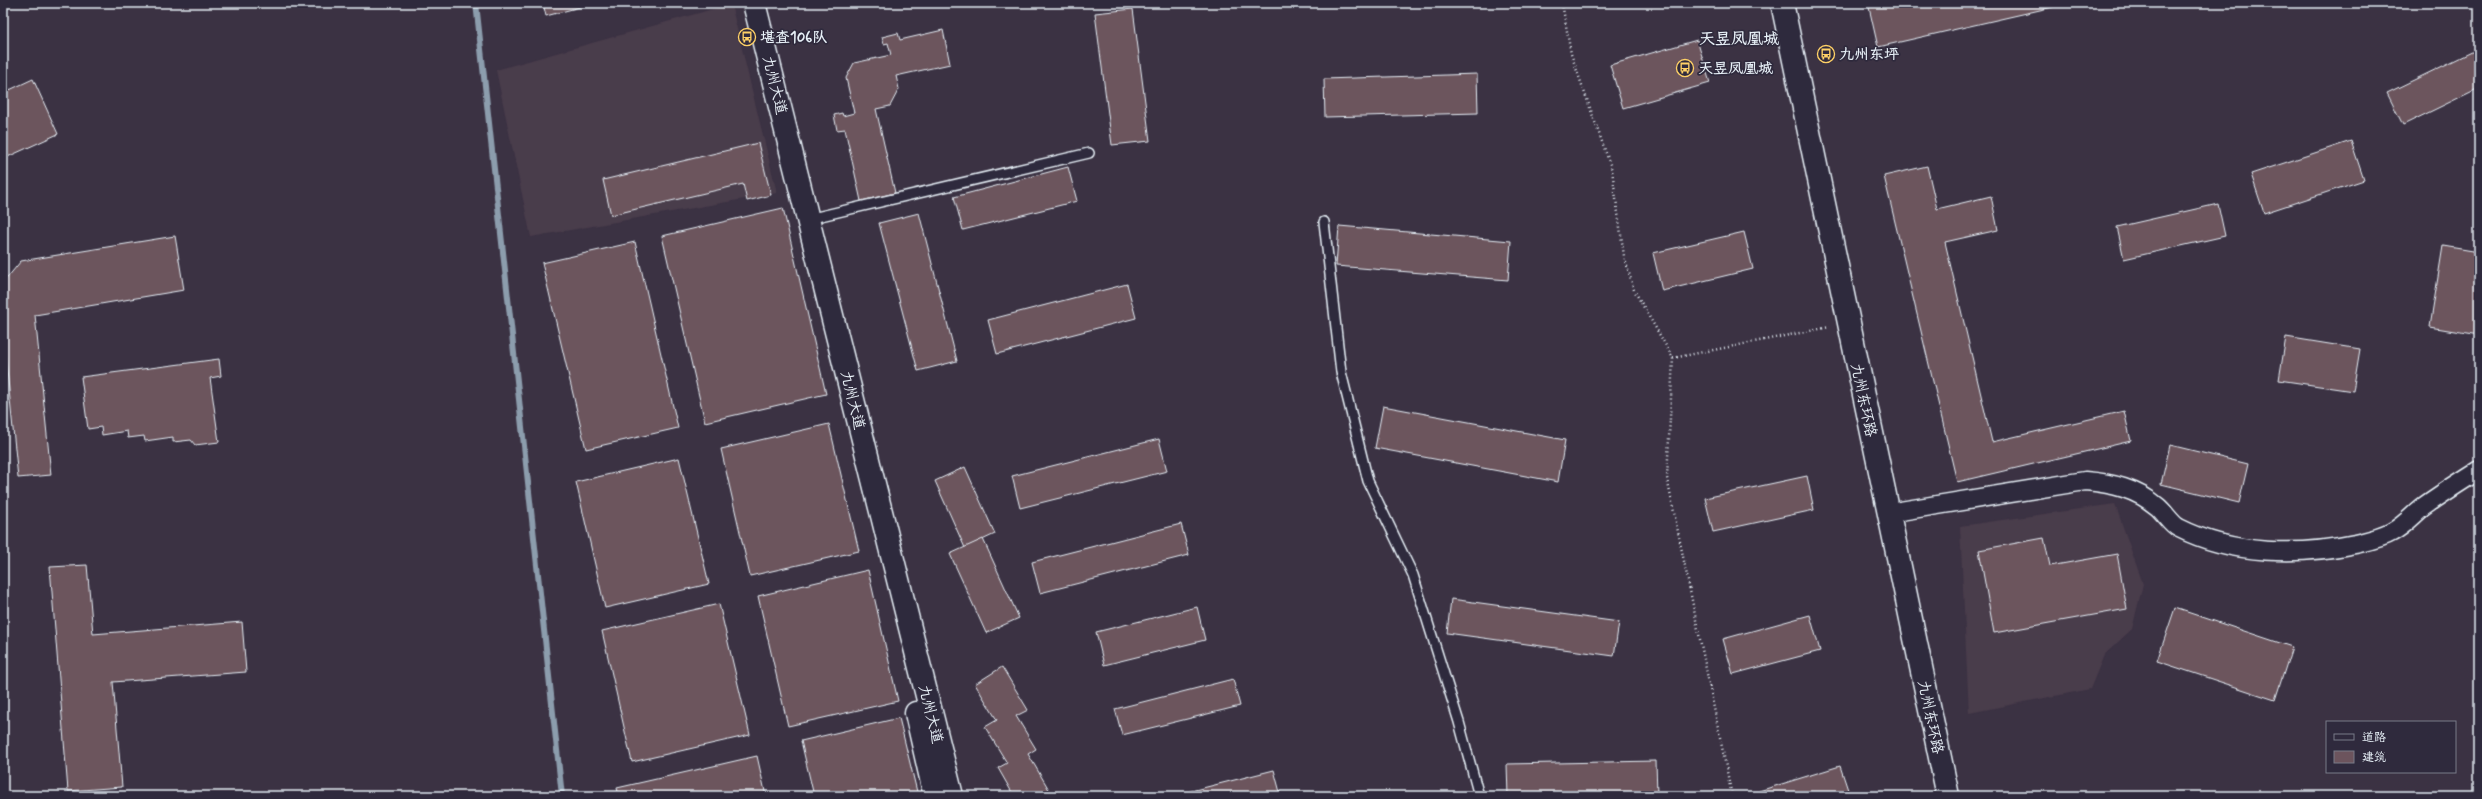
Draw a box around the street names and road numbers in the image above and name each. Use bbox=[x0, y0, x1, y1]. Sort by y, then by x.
street label: 九州大道 bbox=[757, 54, 791, 117]
street label: 九州东环路 bbox=[1845, 361, 1881, 439]
street label: 九州大道 bbox=[835, 369, 869, 432]
street label: 九州东环路 bbox=[1912, 678, 1948, 756]
street label: 九州大道 bbox=[913, 683, 947, 746]

